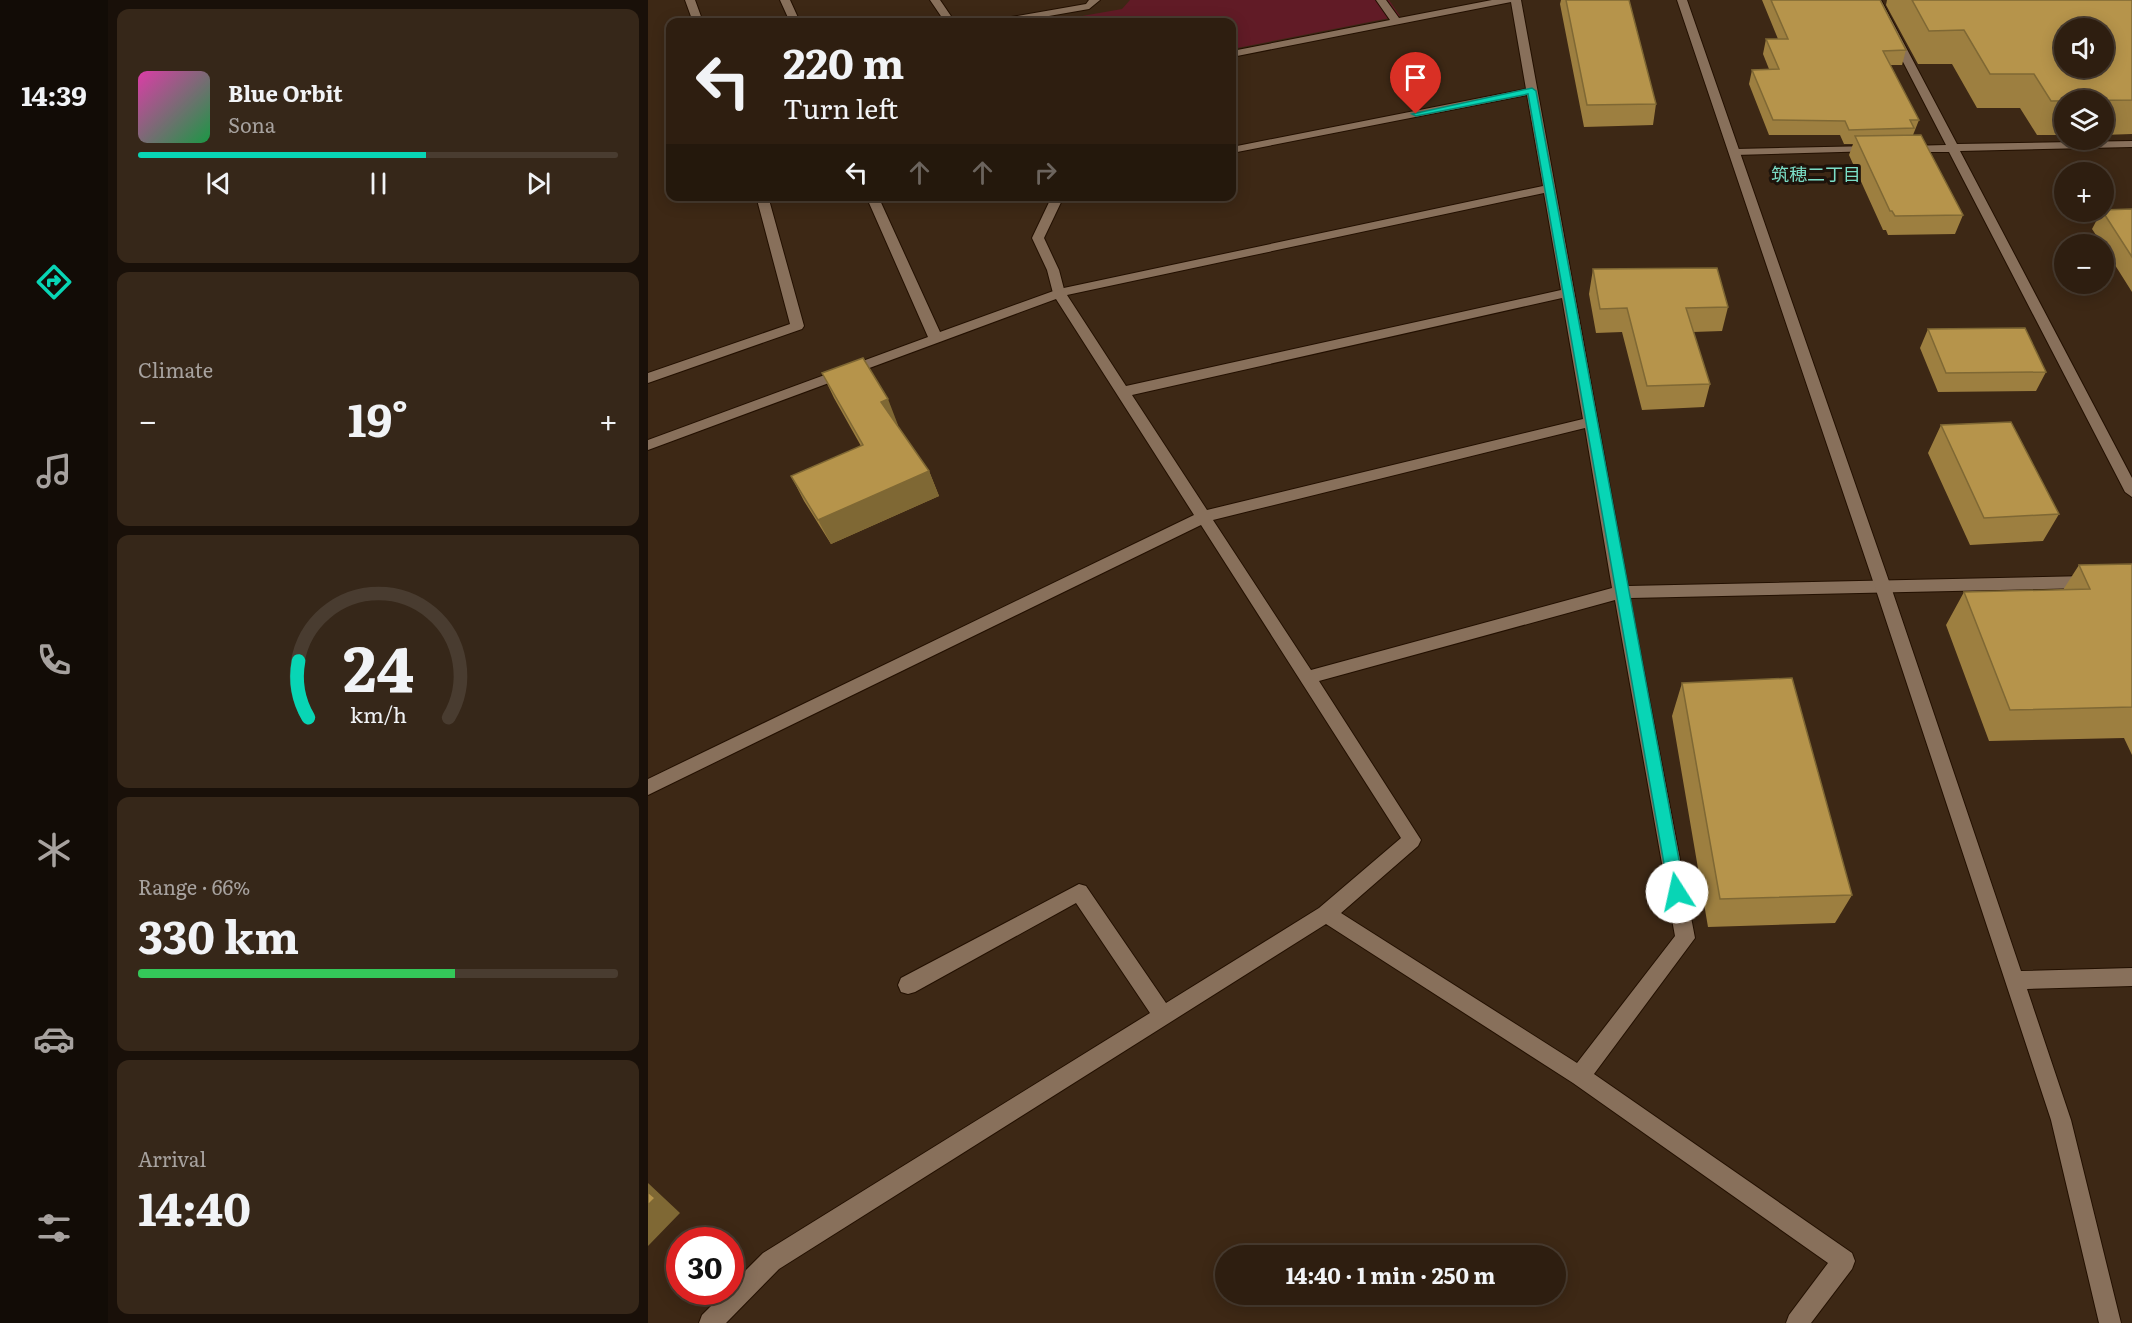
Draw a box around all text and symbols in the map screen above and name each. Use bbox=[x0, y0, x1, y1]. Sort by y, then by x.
map controls bbox=[2054, 18, 2114, 294]
button: sound bbox=[2054, 18, 2114, 78]
text: 220 m bbox=[783, 30, 904, 92]
icon: left bbox=[684, 42, 762, 120]
pin bbox=[1390, 52, 1441, 114]
icon: arrive bbox=[1399, 61, 1432, 94]
text: 14:39 bbox=[21, 74, 87, 114]
text: Blue Orbit bbox=[228, 76, 343, 109]
text: Turn left bbox=[783, 87, 898, 127]
button: layers bbox=[2054, 90, 2114, 150]
text: Sona bbox=[228, 109, 276, 139]
icon: left bbox=[840, 156, 873, 189]
icon: ahead bbox=[903, 156, 936, 189]
icon: ahead bbox=[966, 156, 999, 189]
icon: right bbox=[1029, 156, 1062, 189]
district label: 筑穂二丁目 bbox=[1771, 160, 1861, 187]
button: + bbox=[2054, 162, 2114, 222]
icon: previous bbox=[202, 167, 235, 200]
icon: pause bbox=[362, 167, 395, 200]
icon: next bbox=[522, 167, 555, 200]
button: − bbox=[2054, 234, 2114, 294]
icon: directions bbox=[33, 261, 75, 303]
text: Climate bbox=[138, 354, 213, 384]
text: 19° bbox=[348, 384, 408, 451]
text: − bbox=[138, 394, 157, 443]
text: + bbox=[599, 394, 618, 443]
icon: music bbox=[33, 450, 75, 492]
text: 24 bbox=[342, 620, 414, 712]
icon: phone bbox=[33, 639, 75, 681]
text: km/h bbox=[349, 699, 407, 731]
icon: climate bbox=[33, 829, 75, 871]
position arrow bbox=[1645, 860, 1709, 924]
text: Range · 66% bbox=[138, 871, 250, 901]
text: 330 km bbox=[138, 901, 299, 968]
icon: car bbox=[33, 1018, 75, 1060]
text: Arrival bbox=[138, 1143, 206, 1173]
text: 14:40 bbox=[138, 1173, 251, 1240]
icon: filters bbox=[33, 1207, 75, 1249]
speed limit sign: 30 bbox=[666, 1227, 744, 1305]
text: 14:40 · 1 min · 250 m bbox=[1286, 1258, 1495, 1291]

